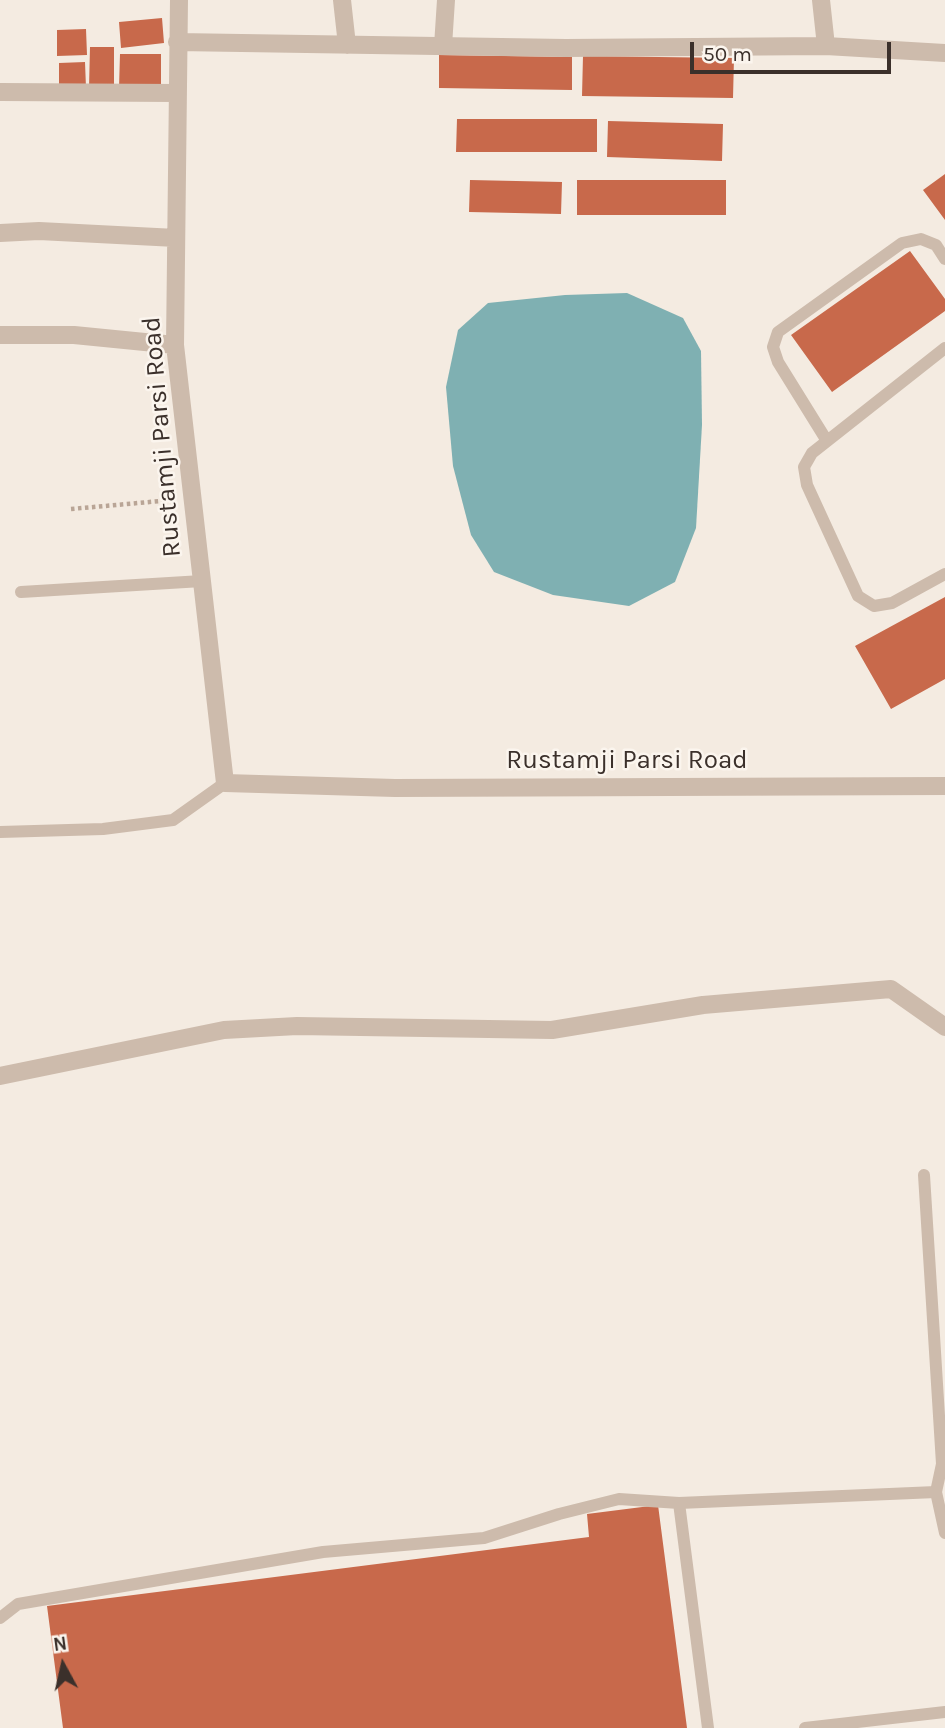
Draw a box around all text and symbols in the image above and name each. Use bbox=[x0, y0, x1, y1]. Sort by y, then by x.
scale bar bbox=[693, 28, 894, 72]
text: 50 m bbox=[703, 42, 752, 66]
street label: Rustamji Parsi Road bbox=[136, 315, 188, 559]
street label: Rustamji Parsi Road bbox=[506, 745, 748, 777]
north arrow bbox=[28, 1630, 98, 1700]
text: N bbox=[52, 1632, 68, 1656]

